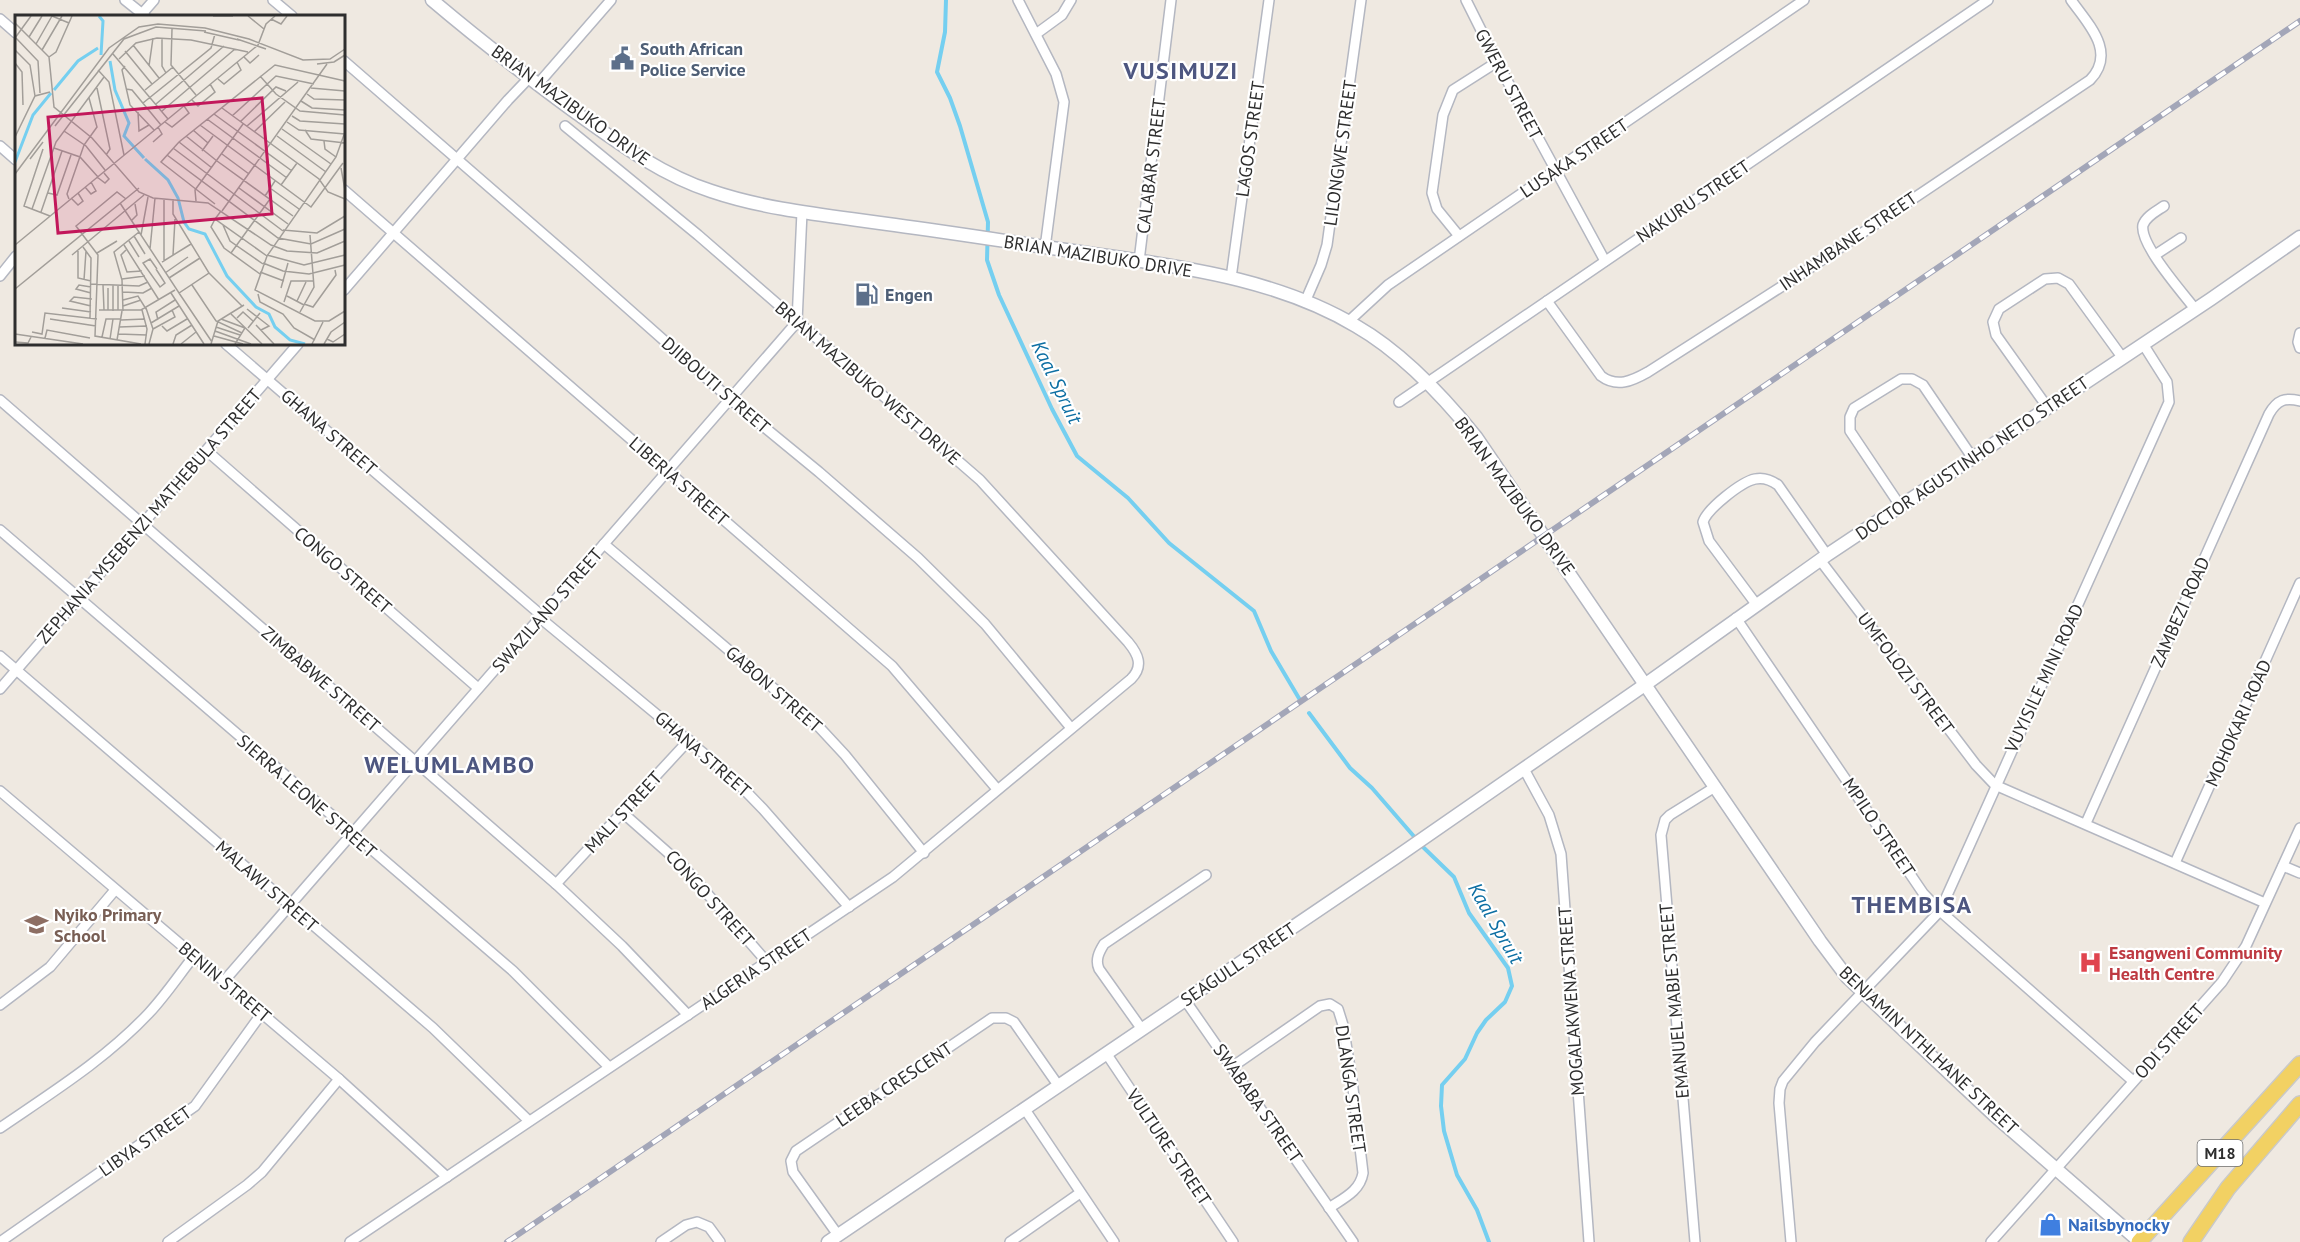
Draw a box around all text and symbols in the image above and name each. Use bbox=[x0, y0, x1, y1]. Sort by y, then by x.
inset map bbox=[15, 15, 345, 345]
street label: GWERU STREET bbox=[1470, 25, 1548, 143]
place label: South African Police Service bbox=[640, 37, 746, 81]
street label: BRIAN MAZIBUKO DRIVE bbox=[487, 40, 655, 170]
public building icon: South African Police Service bbox=[609, 45, 635, 71]
district label: VUSIMUZI bbox=[1122, 55, 1239, 86]
street label: LILONGWE STREET bbox=[1318, 79, 1362, 227]
street label: LAGOS STREET bbox=[1230, 80, 1270, 198]
street label: CALABAR STREET bbox=[1131, 97, 1171, 235]
street label: LUSAKA STREET bbox=[1515, 113, 1633, 203]
street label: NAKURU STREET bbox=[1632, 155, 1754, 247]
street label: INHAMBANE STREET bbox=[1775, 186, 1921, 296]
street label: BRIAN MAZIBUKO DRIVE bbox=[1002, 230, 1194, 282]
fuel station icon: Engen bbox=[854, 281, 880, 307]
place label: Engen bbox=[885, 283, 933, 306]
street label: BRIAN MAZIBUKO WEST DRIVE bbox=[771, 296, 965, 470]
street label: DJIBOUTI STREET bbox=[657, 332, 775, 438]
water label: Kaal Spruit bbox=[1026, 336, 1089, 430]
street label: DOCTOR AGUSTINHO NETO STREET bbox=[1851, 371, 2093, 545]
street label: ZEPHANIA MSEBENZI MATHEBULA STREET bbox=[32, 384, 266, 648]
street label: GHANA STREET bbox=[276, 384, 382, 480]
street label: BRIAN MAZIBUKO DRIVE bbox=[1450, 412, 1580, 580]
street label: LIBERIA STREET bbox=[624, 431, 734, 531]
street label: CONGO STREET bbox=[289, 521, 397, 619]
street label: SWAZILAND STREET bbox=[487, 543, 607, 677]
street label: ZAMBEZI ROAD bbox=[2145, 553, 2215, 671]
street label: VUYISILE MINI ROAD bbox=[1999, 600, 2089, 757]
street label: UMFOLOZI STREET bbox=[1853, 607, 1959, 739]
street label: ZIMBABWE STREET bbox=[257, 621, 385, 737]
street label: GABON STREET bbox=[721, 641, 827, 737]
street label: MOHOKARI ROAD bbox=[2200, 656, 2276, 790]
street label: GHANA STREET bbox=[650, 706, 756, 802]
street label: SIERRA LEONE STREET bbox=[233, 729, 381, 863]
district label: WELUMLAMBO bbox=[364, 749, 536, 780]
street label: MALI STREET bbox=[579, 766, 667, 858]
street label: MPILO STREET bbox=[1838, 773, 1920, 881]
street label: MALAWI STREET bbox=[211, 835, 323, 937]
street label: CONGO STREET bbox=[661, 845, 759, 951]
water label: Kaal Spruit bbox=[1462, 878, 1531, 970]
district label: THEMBISA bbox=[1851, 889, 1973, 920]
street label: EMANUEL MABJE STREET bbox=[1654, 902, 1694, 1100]
place label: Nyiko Primary School bbox=[54, 903, 162, 947]
street label: MOGALAKWENA STREET bbox=[1553, 906, 1589, 1096]
school or university icon: Nyiko Primary School bbox=[23, 911, 49, 937]
street label: SEAGULL STREET bbox=[1176, 917, 1300, 1011]
street label: ALGERIA STREET bbox=[696, 923, 816, 1015]
street label: BENIN STREET bbox=[174, 937, 276, 1027]
place label: Esangweni Community Health Centre bbox=[2109, 941, 2283, 985]
hospital icon: Esangweni Community Health Centre bbox=[2078, 949, 2104, 975]
street label: BENJAMIN NTHLHANE STREET bbox=[1835, 961, 2023, 1139]
street label: ODI STREET bbox=[2129, 998, 2209, 1084]
street label: DLANGA STREET bbox=[1331, 1024, 1371, 1154]
street label: LEEBA CRESCENT bbox=[831, 1036, 957, 1132]
street label: SWABABA STREET bbox=[1208, 1039, 1308, 1167]
street label: VULTURE STREET bbox=[1121, 1084, 1216, 1210]
street label: LIBYA STREET bbox=[94, 1101, 196, 1181]
road number: M18 bbox=[2198, 1140, 2242, 1166]
shop icon: Nailsbynocky bbox=[2037, 1211, 2063, 1237]
place label: Nailsbynocky bbox=[2068, 1213, 2170, 1236]

